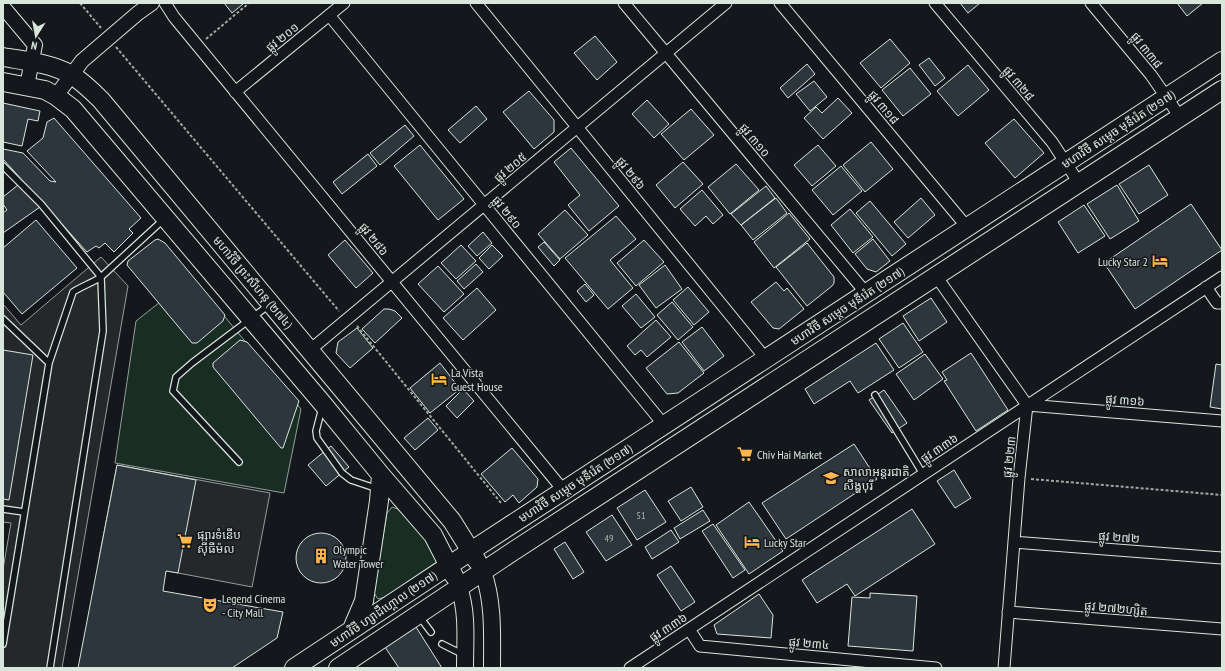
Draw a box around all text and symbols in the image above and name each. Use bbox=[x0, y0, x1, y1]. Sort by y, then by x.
north arrow bbox=[16, 16, 56, 56]
street label: ផ្លូវ ២០១ bbox=[262, 19, 304, 58]
street label: ផ្លូវ ៣៣៨ bbox=[1125, 29, 1166, 73]
text: N bbox=[30, 38, 38, 53]
street label: ផ្លូវ ៣២៨ bbox=[997, 62, 1038, 106]
street label: ផ្លូវ ៣១៨ bbox=[863, 87, 902, 129]
street label: មហាវិថី សម្តេច មុនីរ៉េត (២១៧) bbox=[1058, 87, 1178, 172]
street label: ផ្លូវ ៣១០ bbox=[734, 120, 773, 162]
street label: ផ្លូវ ២០៥ bbox=[490, 149, 532, 188]
street label: ផ្លូវ ២៩៦ bbox=[610, 153, 649, 195]
street label: ផ្លូវ ២៩០ bbox=[486, 192, 525, 234]
street label: ផ្លូវ ២៨៦ bbox=[353, 219, 392, 261]
street label: មហាវិថី ព្រះសីហនុ (២៧៤) bbox=[210, 233, 296, 332]
hotel icon: Lucky Star 2 bbox=[1151, 252, 1169, 270]
place label: Lucky Star 2 bbox=[1098, 254, 1148, 269]
street label: មហាវិថី សម្តេច មុនីរ៉េត (២១៧) bbox=[787, 264, 907, 349]
place label: La Vista Guest House bbox=[451, 365, 503, 394]
hotel icon: La Vista Guest House bbox=[430, 370, 448, 388]
street label: ផ្លូវ ៣១៦ bbox=[1104, 391, 1145, 412]
street label: ផ្លូវ ៣៣៦ bbox=[917, 430, 963, 469]
street label: ផ្លូវ ២២៣ bbox=[999, 435, 1022, 479]
street label: មហាវិថី សម្តេច មុនីរ៉េត (២១៧) bbox=[515, 441, 635, 526]
supermarket icon: Chiv Hai Market bbox=[736, 445, 754, 463]
place label: Chiv Hai Market bbox=[757, 447, 823, 462]
place label: សាលាអន្តរជាតិ សឹង្ហបុរី bbox=[843, 464, 910, 493]
school or university icon: សាលាអន្តរជាតិ សឹង្ហបុរី bbox=[822, 469, 840, 487]
house number: 51 bbox=[637, 509, 646, 522]
place label: ផ្សារទំនើប ស៊ីធីម៉ល bbox=[197, 527, 241, 556]
street label: ផ្លូវ ២៧២ bbox=[1098, 528, 1140, 549]
supermarket icon: ផ្សារទំនើប ស៊ីធីម៉ល bbox=[176, 532, 194, 550]
house number: 49 bbox=[605, 532, 614, 545]
hotel icon: Lucky Star bbox=[743, 533, 761, 551]
place label: Lucky Star bbox=[764, 535, 807, 550]
place label: Olympic Water Tower bbox=[333, 542, 384, 571]
building icon: Olympic Water Tower bbox=[312, 547, 330, 565]
street label: មហាវិថី ហ្សាដឹហ្គោល (២១៧) bbox=[327, 568, 440, 651]
place label: Legend Cinema - City Mall bbox=[222, 591, 286, 620]
theatre icon: Legend Cinema - City Mall bbox=[201, 596, 219, 614]
street label: ផ្លូវ ២៧២ហ្សិត bbox=[1083, 598, 1148, 622]
street label: ផ្លូវ ៣៣៦ bbox=[646, 609, 692, 648]
street label: ផ្លូវ ២៣៤ bbox=[788, 634, 830, 656]

